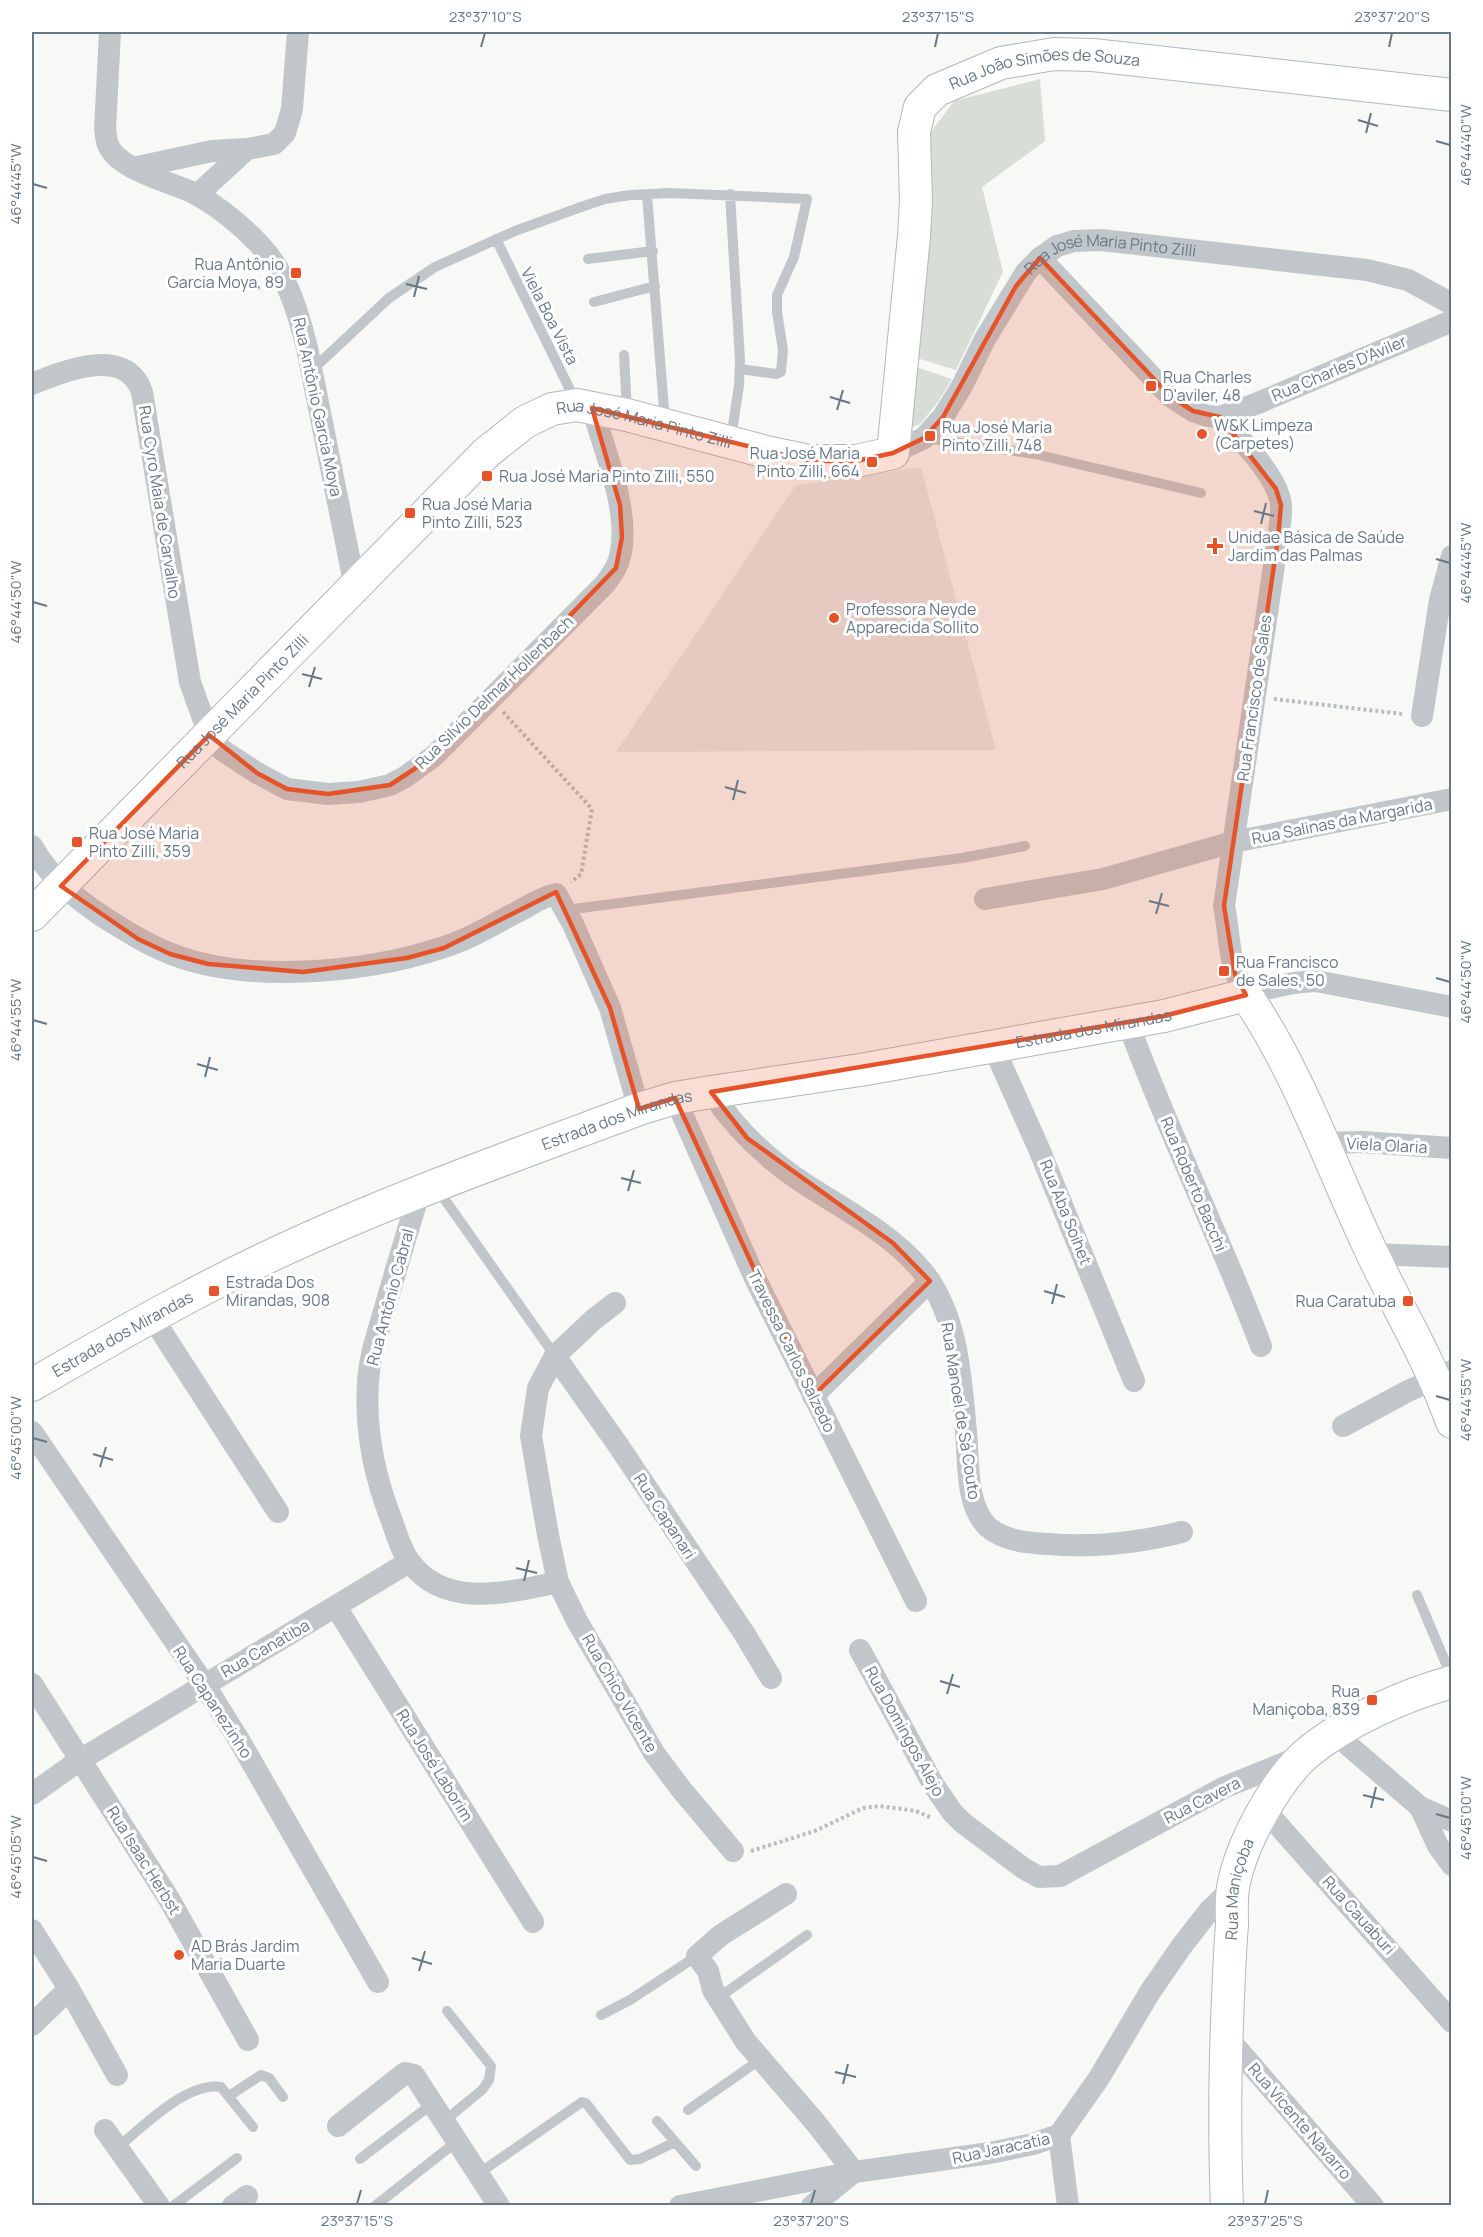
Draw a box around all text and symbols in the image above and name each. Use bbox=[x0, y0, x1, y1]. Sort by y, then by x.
text: 23°37'10"S bbox=[449, 6, 521, 27]
text: 23°37'15"S bbox=[902, 6, 974, 27]
text: 23°37'20"S bbox=[1354, 6, 1430, 27]
street label: Rua João Simões de Souza bbox=[946, 43, 1141, 95]
text: 46°44'40"W bbox=[1455, 104, 1476, 186]
text: 46°44'45"W bbox=[5, 143, 26, 225]
street label: Rua José Maria Pinto Zilli bbox=[1019, 229, 1197, 279]
place label: Rua Antônio Garcia Moya, 89 bbox=[168, 253, 284, 293]
street label: Viela Boa Vista bbox=[516, 264, 584, 368]
marker: Rua Antônio Garcia Moya, 89 bbox=[289, 266, 303, 280]
street label: Rua Antônio Garcia Moya bbox=[288, 315, 348, 499]
street label: Rua Charles D'Aviler bbox=[1268, 330, 1410, 406]
place label: Rua Charles D'aviler, 48 bbox=[1163, 366, 1252, 406]
marker: Rua Charles D'aviler, 48 bbox=[1144, 379, 1158, 393]
street label: Rua José Maria Pinto Zilli bbox=[555, 394, 734, 453]
street label: Rua Cyro Maia de Carvalho bbox=[134, 404, 186, 600]
place label: W&K Limpeza (Carpetes) bbox=[1214, 414, 1313, 454]
place label: Rua José Maria Pinto Zilli, 748 bbox=[942, 416, 1052, 456]
marker: W&K Limpeza (Carpetes) bbox=[1195, 427, 1209, 441]
marker: Rua José Maria Pinto Zilli, 748 bbox=[923, 429, 937, 443]
place label: Rua José Maria Pinto Zilli, 664 bbox=[750, 442, 860, 482]
marker: Rua José Maria Pinto Zilli, 664 bbox=[865, 455, 879, 469]
place label: Rua José Maria Pinto Zilli, 550 bbox=[499, 465, 714, 487]
marker: Rua José Maria Pinto Zilli, 550 bbox=[480, 469, 494, 483]
place label: Rua José Maria Pinto Zilli, 523 bbox=[422, 493, 532, 533]
marker: Rua José Maria Pinto Zilli, 523 bbox=[403, 506, 417, 520]
text: 46°44'45"W bbox=[1455, 522, 1476, 604]
place label: Unidae Básica de Saúde Jardim das Palmas bbox=[1228, 526, 1404, 566]
marker: Unidae Básica de Saúde Jardim das Palmas bbox=[1206, 537, 1224, 555]
text: 46°44'50"W bbox=[5, 560, 26, 644]
place label: Professora Neyde Apparecida Sollito bbox=[846, 598, 979, 638]
street label: Rua Silvio Delmar Hollenbach bbox=[410, 610, 578, 774]
marker: Professora Neyde Apparecida Sollito bbox=[827, 611, 841, 625]
street label: Rua Francisco de Sales bbox=[1231, 613, 1277, 783]
street label: Rua José Maria Pinto Zilli bbox=[171, 629, 313, 773]
street label: Rua Salinas da Margarida bbox=[1250, 793, 1434, 849]
place label: Rua José Maria Pinto Zilli, 359 bbox=[89, 822, 199, 862]
marker: Rua José Maria Pinto Zilli, 359 bbox=[70, 835, 84, 849]
text: 46°44'50"W bbox=[1455, 940, 1476, 1024]
place label: Rua Francisco de Sales, 50 bbox=[1236, 951, 1338, 991]
marker: Rua Francisco de Sales, 50 bbox=[1217, 964, 1231, 978]
text: 46°44'55"W bbox=[5, 979, 26, 1061]
street label: Estrada dos Mirandas bbox=[1014, 1003, 1174, 1053]
street label: Estrada dos Mirandas bbox=[538, 1084, 694, 1155]
street label: Rua Roberto Bacchi bbox=[1156, 1113, 1232, 1255]
street label: Viela Olaria bbox=[1346, 1132, 1428, 1158]
street label: Rua Aba Soihet bbox=[1035, 1156, 1097, 1268]
street label: Rua Antônio Cabral bbox=[361, 1226, 419, 1368]
street label: Travessa Carlos Salzedo bbox=[743, 1266, 841, 1436]
place label: Estrada Dos Mirandas, 908 bbox=[226, 1271, 330, 1311]
marker: Estrada Dos Mirandas, 908 bbox=[207, 1284, 221, 1298]
street label: Estrada dos Mirandas bbox=[48, 1286, 197, 1382]
place label: Rua Caratuba bbox=[1295, 1290, 1396, 1312]
marker: Rua Caratuba bbox=[1401, 1294, 1415, 1308]
street label: Rua Manoel de Sá Couto bbox=[936, 1321, 986, 1501]
text: 46°44'55"W bbox=[1455, 1359, 1476, 1441]
text: 46°45'00"W bbox=[5, 1396, 26, 1480]
street label: Rua Capanari bbox=[629, 1469, 701, 1563]
street label: Rua Canatiba bbox=[217, 1614, 313, 1682]
street label: Rua Chico Vicente bbox=[577, 1630, 663, 1756]
street label: Rua Capanezinho bbox=[168, 1642, 258, 1762]
street label: Rua Domingos Alejo bbox=[860, 1662, 950, 1800]
place label: Rua Maniçoba, 839 bbox=[1252, 1680, 1360, 1720]
marker: Rua Maniçoba, 839 bbox=[1365, 1693, 1379, 1707]
street label: Rua José Laborim bbox=[392, 1705, 478, 1825]
street label: Rua Cavera bbox=[1160, 1771, 1244, 1829]
text: 46°45'00"W bbox=[1455, 1776, 1476, 1860]
street label: Rua Isaac Herbst bbox=[102, 1802, 186, 1918]
text: 46°45'05"W bbox=[5, 1815, 26, 1899]
street label: Rua Maniçoba bbox=[1220, 1835, 1259, 1941]
street label: Rua Cauaburi bbox=[1318, 1871, 1400, 1959]
place label: AD Brás Jardim Maria Duarte bbox=[191, 1935, 300, 1975]
marker: AD Brás Jardim Maria Duarte bbox=[172, 1948, 186, 1962]
street label: Rua Vicente Navarro bbox=[1243, 2058, 1357, 2184]
street label: Rua Jaracatia bbox=[950, 2127, 1052, 2169]
text: 23°37'15"S bbox=[321, 2210, 393, 2231]
text: 23°37'20"S bbox=[773, 2210, 849, 2231]
text: 23°37'25"S bbox=[1228, 2210, 1302, 2231]

